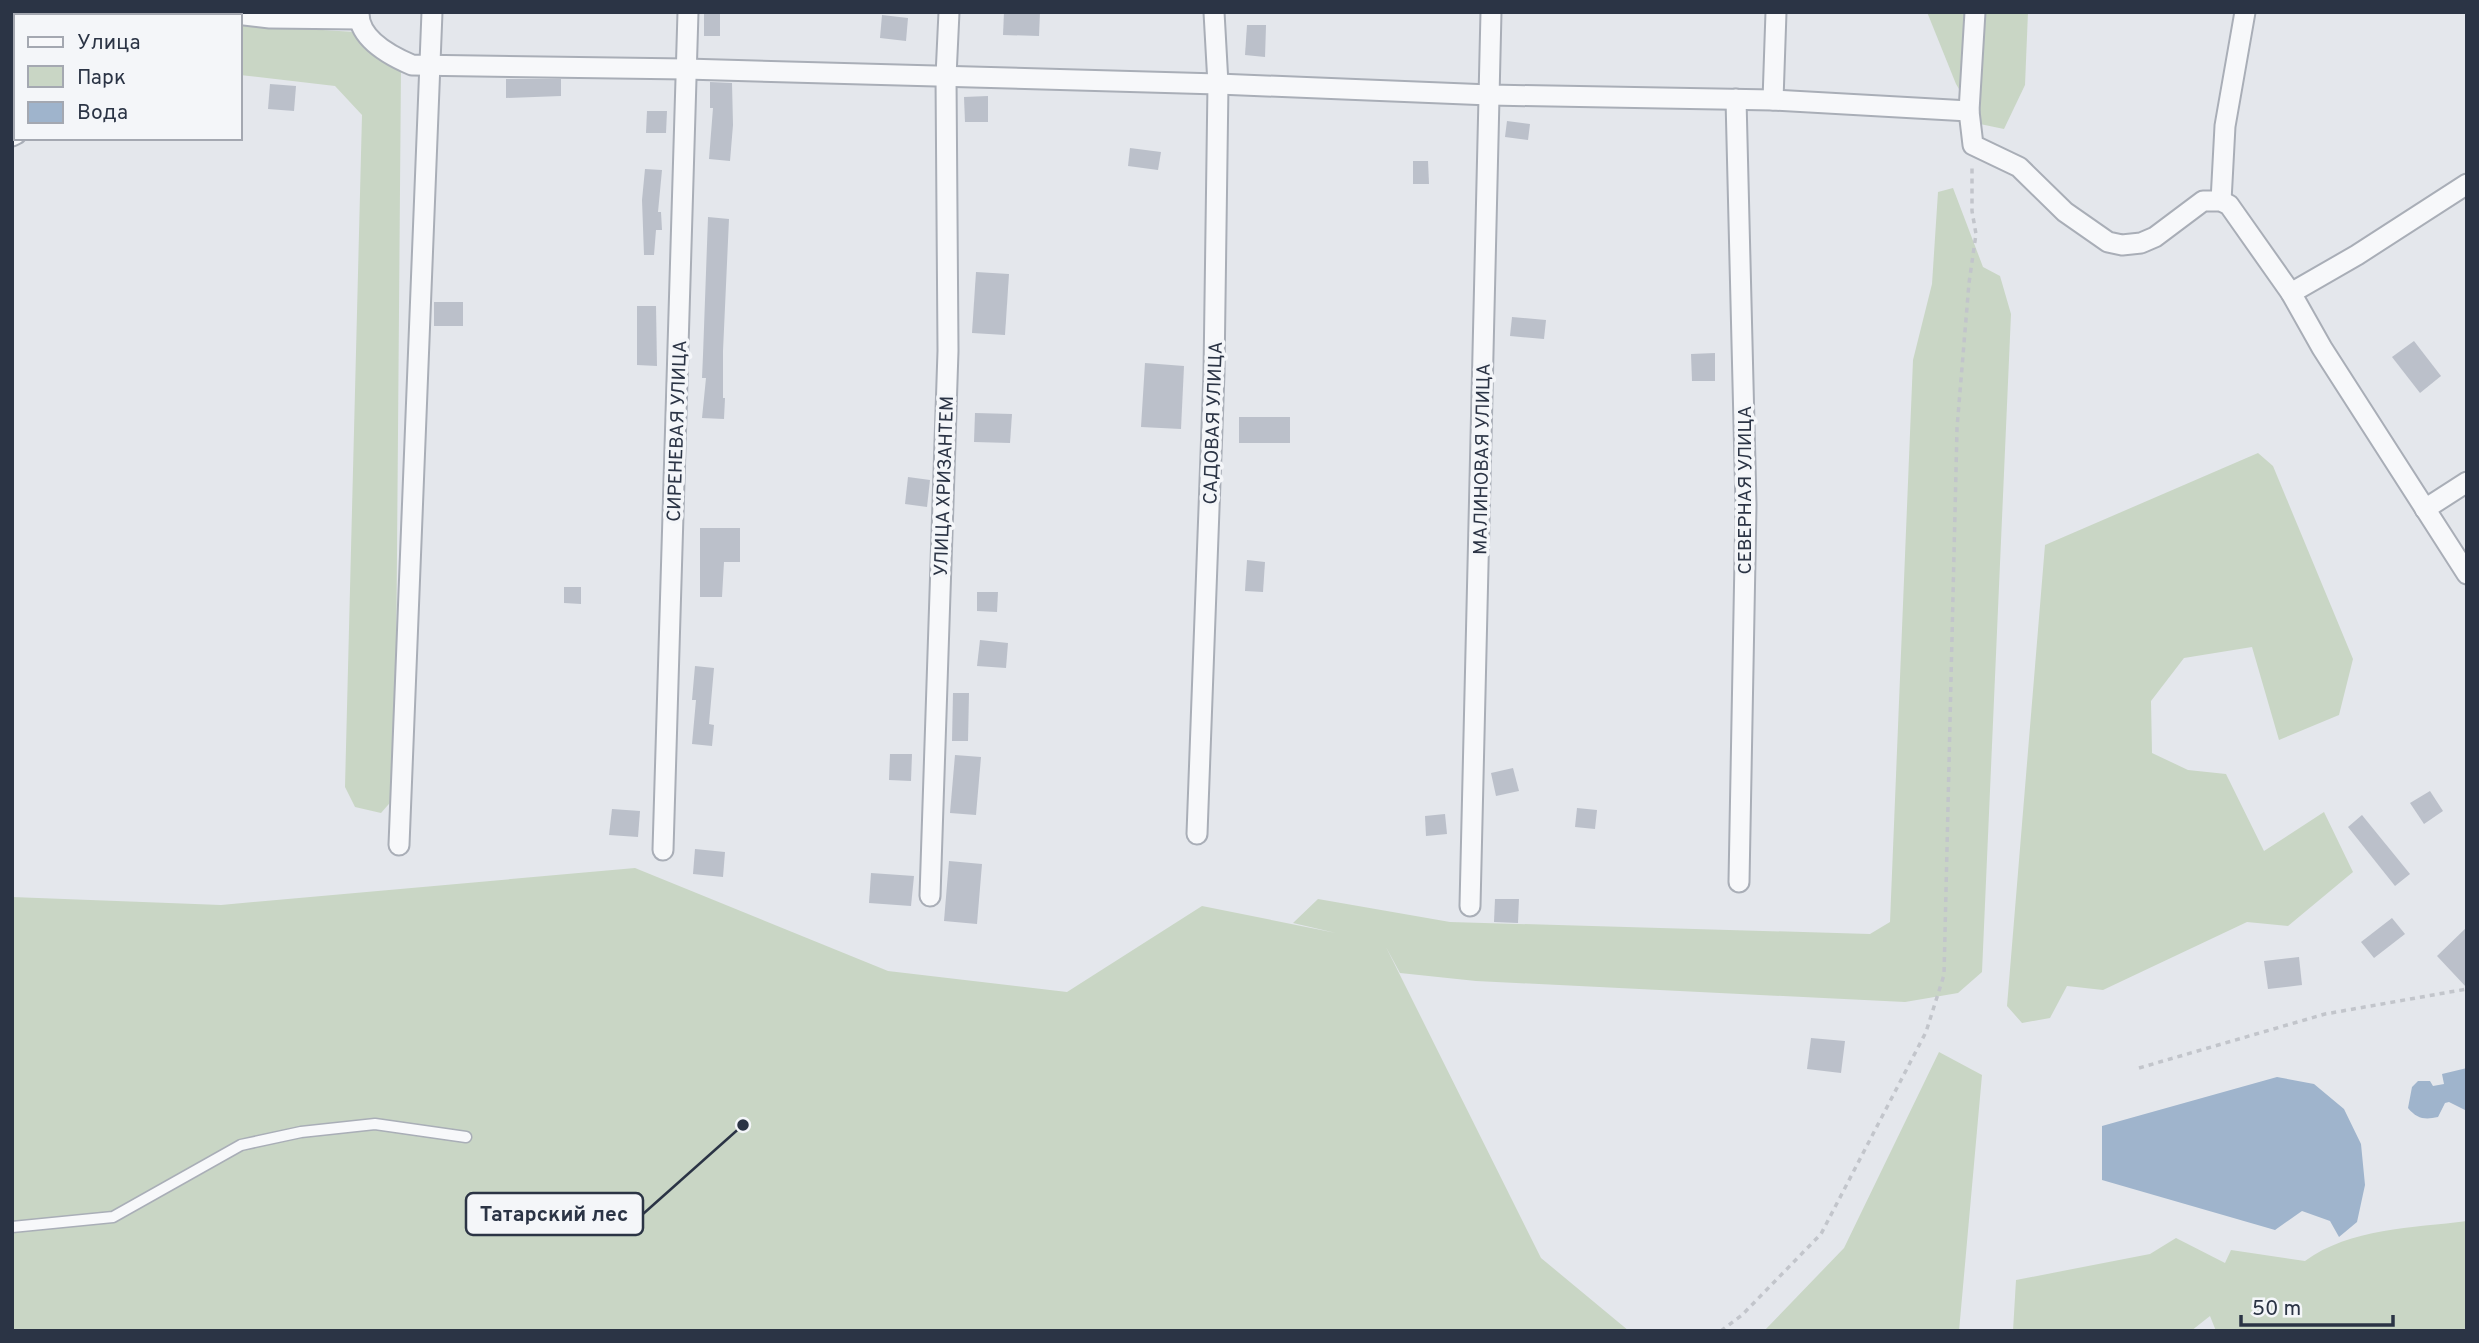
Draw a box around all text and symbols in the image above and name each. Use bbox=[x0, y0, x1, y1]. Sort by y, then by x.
legend bbox=[14, 14, 242, 140]
text: Улица bbox=[77, 30, 141, 57]
text: Парк bbox=[77, 65, 126, 92]
text: Вода bbox=[77, 100, 128, 127]
street label: СИРЕНЕВАЯ УЛИЦА bbox=[663, 340, 693, 522]
street label: САДОВАЯ УЛИЦА bbox=[1199, 341, 1229, 505]
street label: МАЛИНОВАЯ УЛИЦА bbox=[1469, 363, 1497, 555]
street label: УЛИЦА ХРИЗАНТЕМ bbox=[930, 395, 960, 577]
street label: СЕВЕРНАЯ УЛИЦА bbox=[1734, 406, 1758, 574]
callout: Татарский лес bbox=[466, 1193, 643, 1235]
text: Татарский лес bbox=[480, 1202, 628, 1229]
scale bar bbox=[2241, 1284, 2393, 1328]
text: 50 m bbox=[2252, 1296, 2301, 1323]

